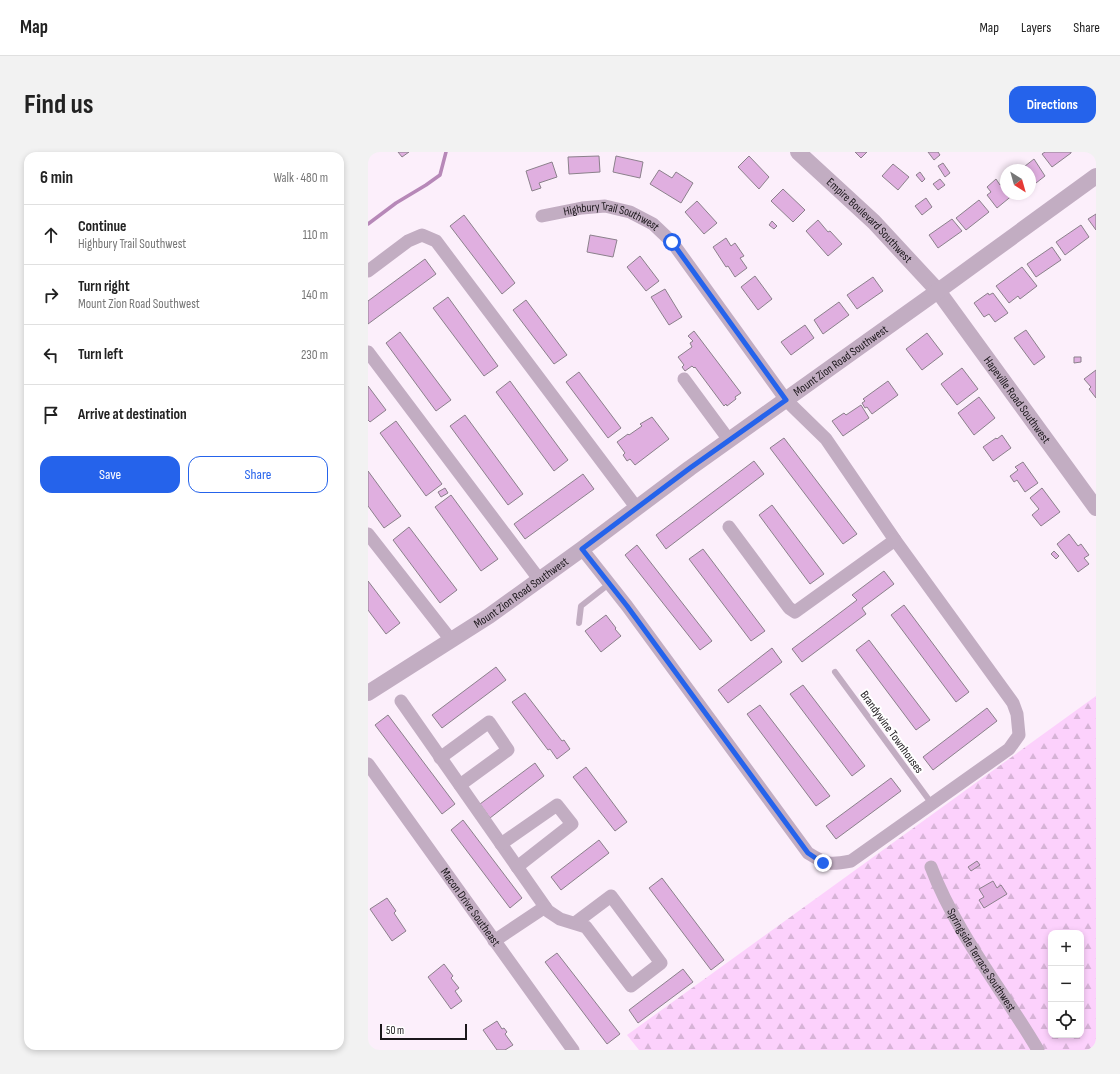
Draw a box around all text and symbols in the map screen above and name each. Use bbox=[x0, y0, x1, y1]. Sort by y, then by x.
text: Map bbox=[20, 16, 48, 39]
text: Map bbox=[979, 19, 999, 36]
text: Layers bbox=[1021, 19, 1051, 36]
text: Share bbox=[1073, 19, 1100, 36]
button: Directions bbox=[1009, 86, 1096, 123]
text: Find us bbox=[24, 88, 93, 121]
north arrow bbox=[1000, 164, 1036, 200]
text: 6 min bbox=[40, 168, 73, 188]
text: Walk · 480 m bbox=[273, 170, 328, 186]
street label: Empire Boulevard Southwest bbox=[823, 175, 916, 267]
street label: Highbury Trail Southwest bbox=[562, 199, 663, 235]
text: Continue bbox=[78, 217, 127, 236]
icon: ahead bbox=[40, 224, 62, 246]
text: 110 m bbox=[303, 227, 328, 243]
route start bbox=[663, 233, 681, 251]
text: Highbury Trail Southwest bbox=[78, 236, 186, 252]
text: Turn right bbox=[78, 277, 130, 296]
icon: right bbox=[40, 284, 62, 306]
text: 140 m bbox=[302, 287, 328, 303]
text: Mount Zion Road Southwest bbox=[78, 296, 200, 312]
street label: Mount Zion Road Southwest bbox=[791, 322, 891, 400]
icon: left bbox=[40, 344, 62, 366]
text: Turn left bbox=[78, 345, 123, 364]
text: 230 m bbox=[301, 347, 328, 363]
street label: Hapeville Road Southwest bbox=[980, 354, 1054, 447]
icon: arrive bbox=[40, 404, 62, 426]
text: Arrive at destination bbox=[78, 405, 187, 424]
button: Save bbox=[40, 456, 180, 493]
button: Share bbox=[188, 456, 328, 493]
street label: Mount Zion Road Southwest bbox=[471, 554, 572, 632]
street label: Brandywine Townhouses bbox=[857, 688, 927, 776]
route end bbox=[814, 854, 832, 872]
street label: Macon Drive Southeast bbox=[437, 865, 503, 950]
street label: Springside Terrace Southwest bbox=[943, 906, 1019, 1015]
map controls bbox=[1048, 930, 1084, 1038]
button: + bbox=[1048, 930, 1084, 966]
button: − bbox=[1048, 966, 1084, 1002]
button: locate bbox=[1048, 1002, 1084, 1038]
scale bar bbox=[380, 1022, 467, 1041]
text: 50 m bbox=[386, 1024, 404, 1037]

